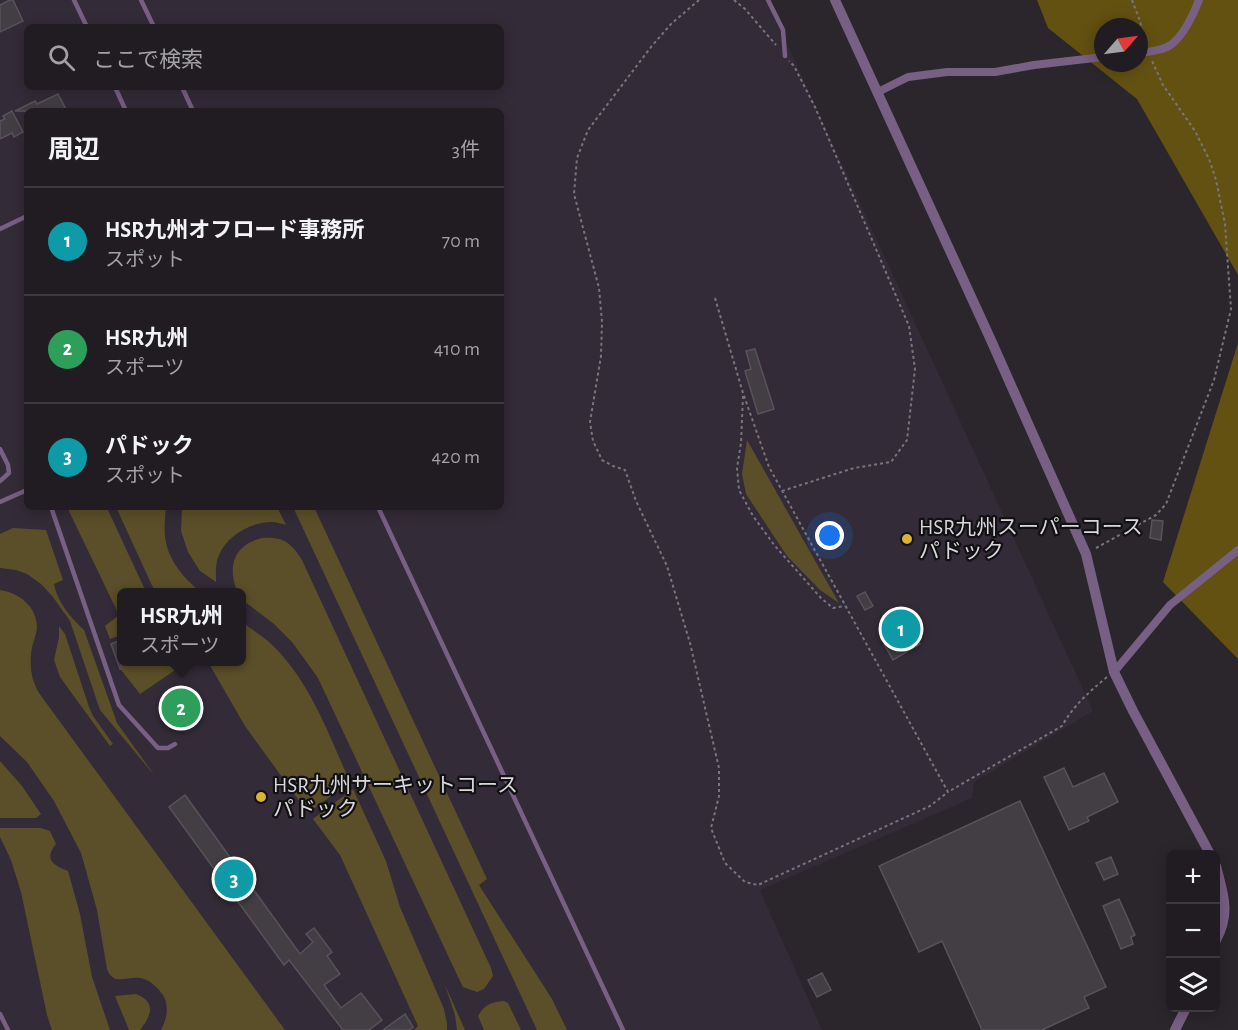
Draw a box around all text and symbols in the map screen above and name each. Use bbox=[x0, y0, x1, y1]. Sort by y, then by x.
north arrow bbox=[1094, 18, 1148, 72]
search box bbox=[24, 24, 504, 90]
icon: search bbox=[45, 41, 78, 74]
text: ここで検索 bbox=[93, 49, 203, 71]
text: 周辺 bbox=[48, 137, 100, 163]
text: 3件 bbox=[452, 140, 480, 160]
text: HSR九州オフロード事務所 bbox=[105, 219, 364, 241]
text: 1 bbox=[64, 231, 71, 251]
text: 70 m bbox=[442, 231, 480, 251]
text: スポット bbox=[105, 250, 185, 270]
text: HSR九州 bbox=[105, 327, 188, 349]
text: 2 bbox=[63, 339, 72, 359]
text: 410 m bbox=[434, 339, 480, 359]
text: スポーツ bbox=[105, 358, 185, 378]
text: パドック bbox=[105, 435, 194, 457]
text: 3 bbox=[63, 447, 72, 467]
text: 420 m bbox=[431, 447, 480, 467]
text: スポット bbox=[105, 466, 185, 486]
place label: HSR九州スーパーコース パドック bbox=[919, 516, 1143, 562]
your location bbox=[815, 521, 844, 550]
marker: HSR九州スーパーコース パドック bbox=[900, 532, 914, 546]
popup bbox=[117, 588, 246, 666]
text: HSR九州 bbox=[140, 605, 223, 627]
pin: 1 bbox=[882, 606, 920, 652]
text: スポーツ bbox=[140, 636, 219, 656]
pin: 2 bbox=[162, 686, 201, 730]
place label: HSR九州サーキットコース パドック bbox=[273, 774, 518, 820]
marker: HSR九州サーキットコース パドック bbox=[254, 790, 268, 804]
map controls bbox=[1166, 850, 1220, 1012]
button: + bbox=[1166, 850, 1220, 904]
pin: 3 bbox=[214, 856, 254, 902]
button: − bbox=[1166, 904, 1220, 958]
button: layers bbox=[1166, 958, 1220, 1012]

